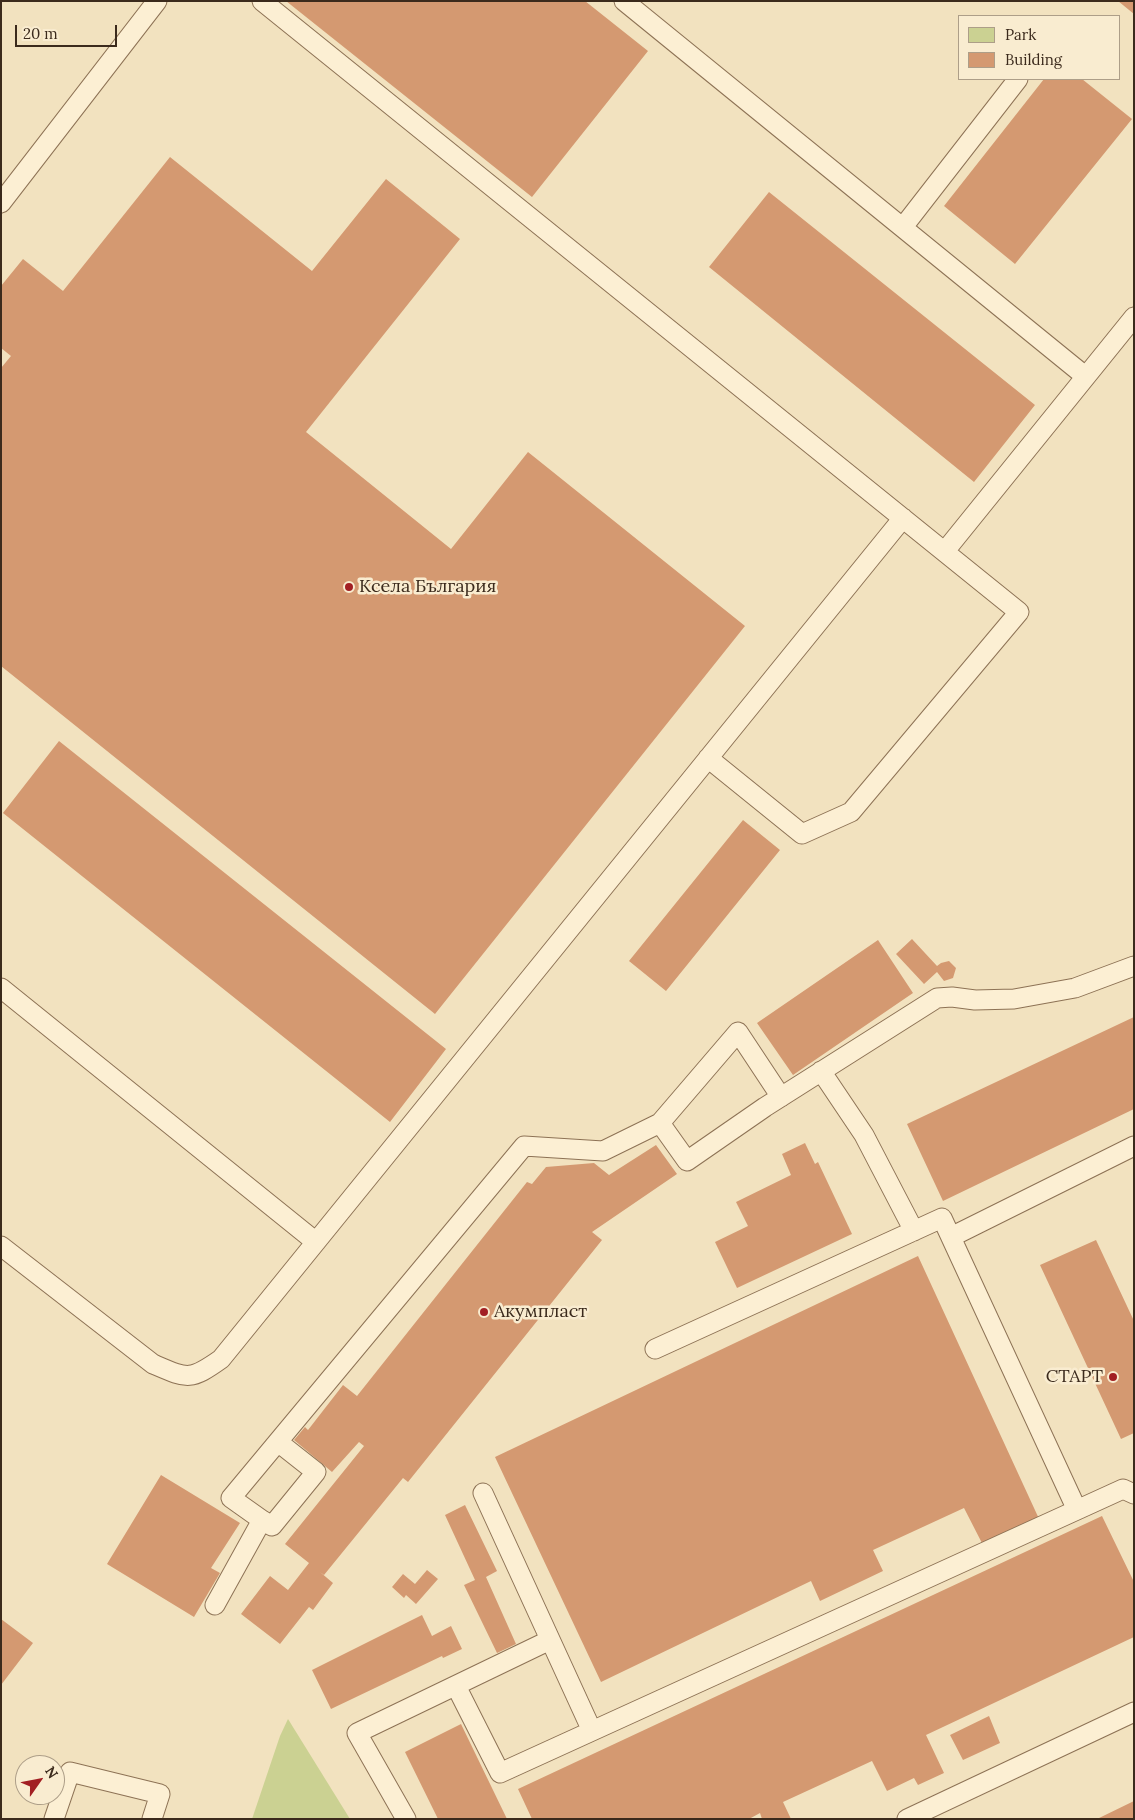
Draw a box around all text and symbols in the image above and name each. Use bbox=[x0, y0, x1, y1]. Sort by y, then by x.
scale bar bbox=[18, 15, 120, 47]
legend bbox=[958, 15, 1120, 80]
text: 20 m bbox=[23, 24, 58, 43]
text: Park bbox=[1005, 25, 1036, 44]
text: Building bbox=[1005, 50, 1062, 69]
place label: Ксела България bbox=[359, 576, 496, 598]
marker: Ксела България bbox=[343, 581, 355, 593]
place label: Акумпласт bbox=[494, 1301, 587, 1323]
marker: Акумпласт bbox=[478, 1306, 490, 1318]
place label: СТАРТ bbox=[1046, 1366, 1103, 1388]
marker: СТАРТ bbox=[1107, 1371, 1119, 1383]
north arrow bbox=[15, 1755, 65, 1805]
text: N bbox=[41, 1763, 62, 1782]

